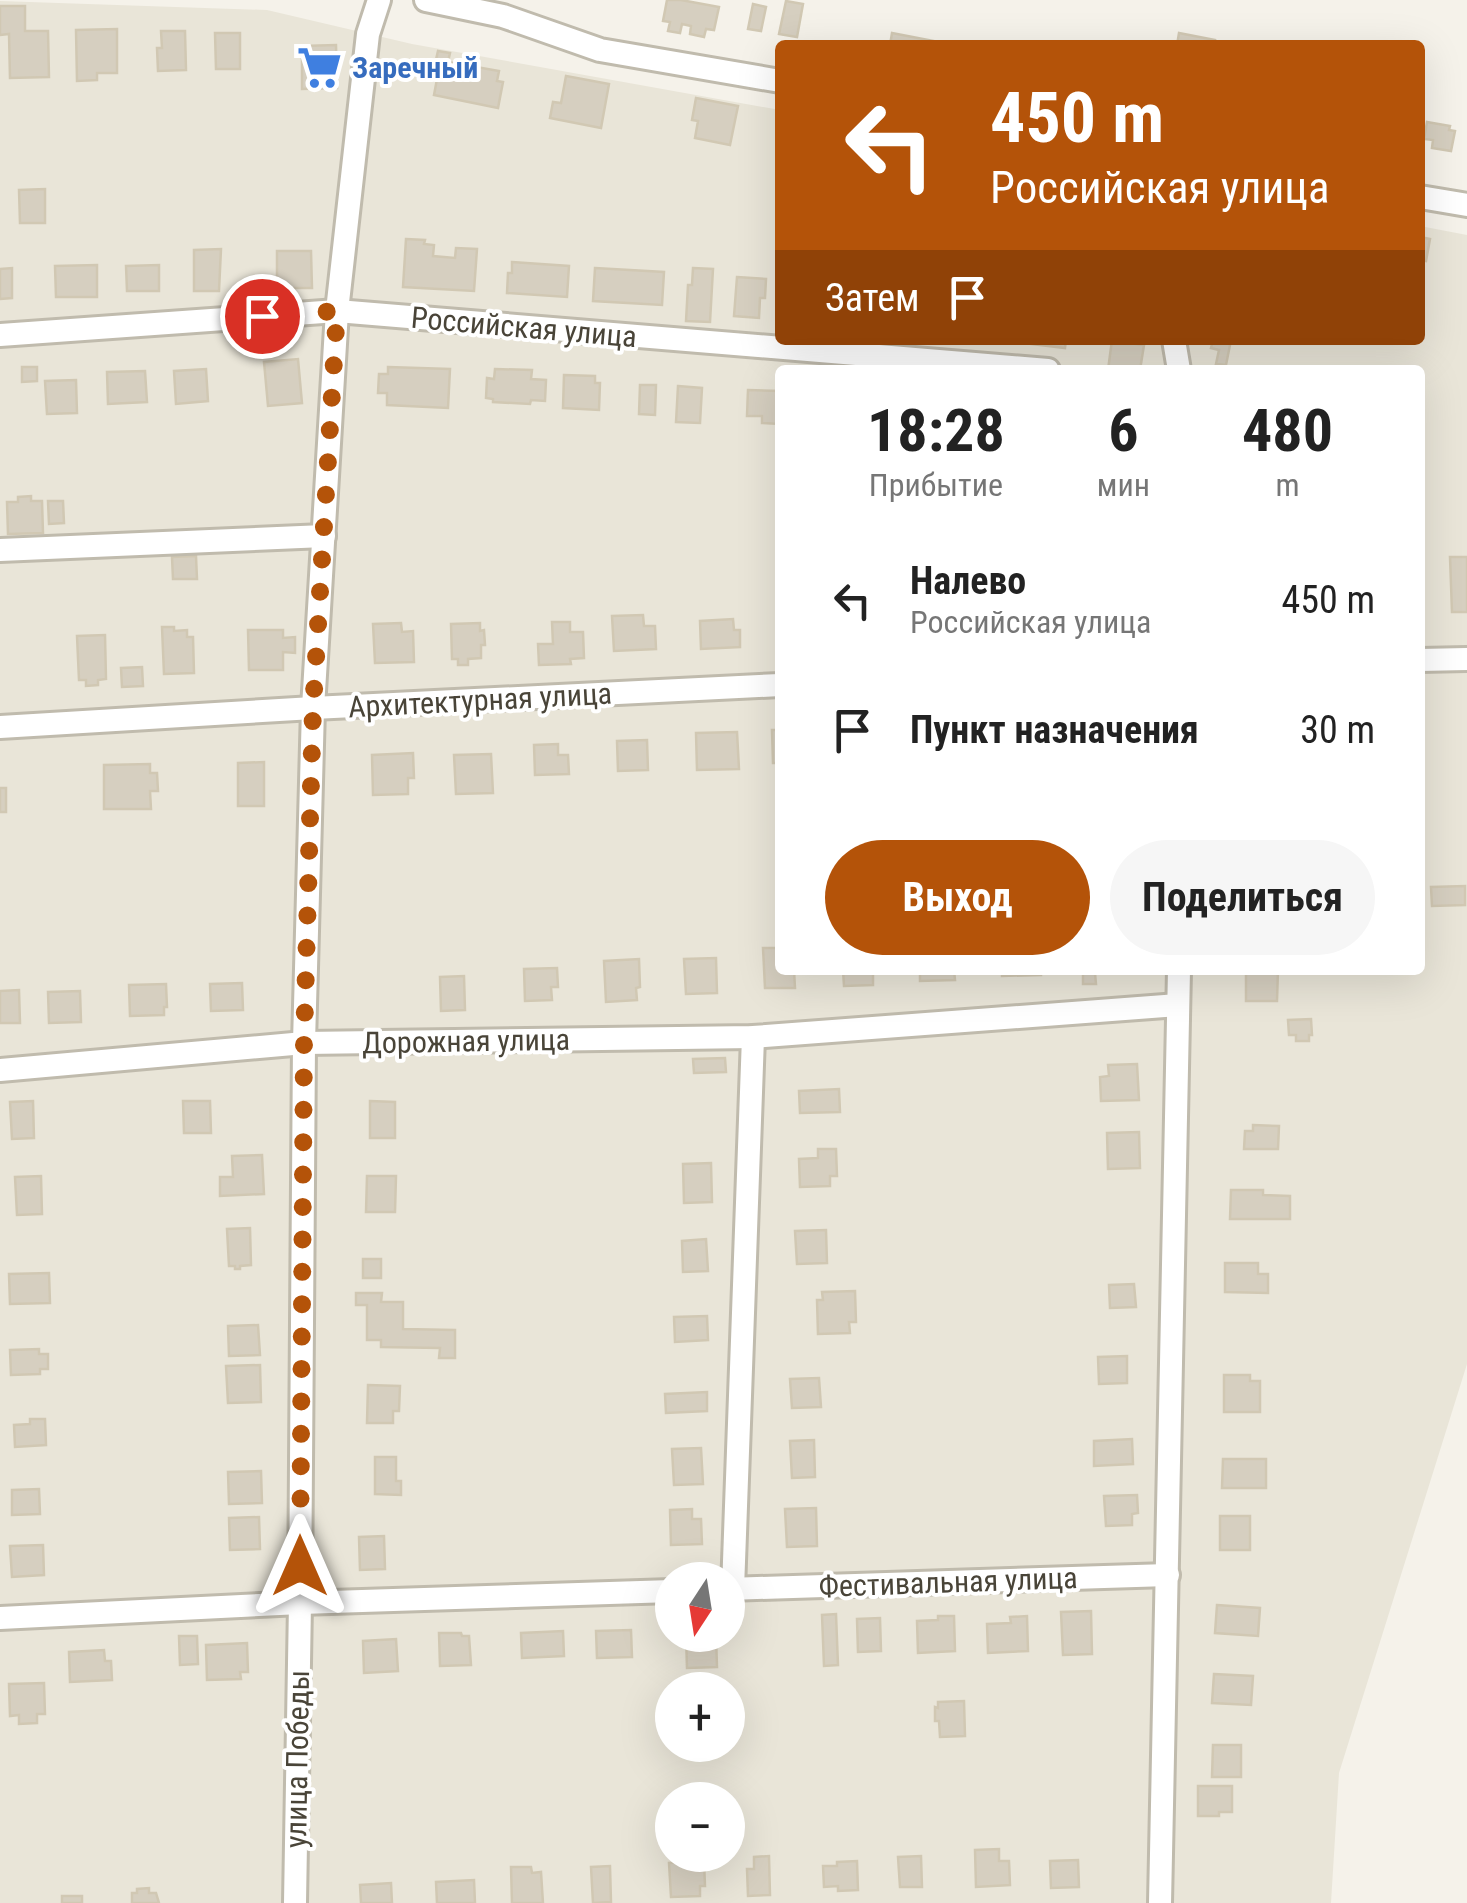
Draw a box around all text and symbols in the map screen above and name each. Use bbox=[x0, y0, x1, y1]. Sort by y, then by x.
supermarket icon: Заречный bbox=[295, 43, 343, 91]
place label: Заречный bbox=[352, 50, 478, 85]
text: 450 m bbox=[990, 77, 1164, 159]
icon: left bbox=[825, 80, 955, 210]
text: Российская улица bbox=[990, 161, 1330, 214]
icon: arrive bbox=[940, 270, 995, 325]
pin bbox=[220, 274, 305, 359]
text: Затем bbox=[825, 276, 920, 320]
icon: arrive bbox=[235, 289, 290, 344]
street label: Российская улица bbox=[410, 300, 638, 354]
text: 18:28 bbox=[867, 395, 1005, 466]
text: 6 bbox=[1108, 395, 1139, 466]
text: 480 bbox=[1242, 395, 1333, 466]
text: Прибытие bbox=[869, 466, 1003, 504]
text: мин bbox=[1097, 466, 1150, 504]
text: m bbox=[1275, 466, 1300, 504]
text: Налево bbox=[910, 559, 1026, 603]
icon: left bbox=[825, 573, 880, 628]
text: 450 m bbox=[1281, 578, 1375, 622]
text: Российская улица bbox=[910, 603, 1151, 641]
street label: Архитектурная улица bbox=[347, 676, 613, 724]
icon: arrive bbox=[825, 703, 880, 758]
text: Пункт назначения bbox=[910, 708, 1199, 752]
text: 30 m bbox=[1300, 708, 1375, 752]
button: Выход bbox=[825, 840, 1090, 955]
button: Поделиться bbox=[1110, 840, 1375, 955]
street label: Дорожная улица bbox=[362, 1022, 570, 1060]
position arrow bbox=[248, 1514, 352, 1618]
street label: Фестивальная улица bbox=[818, 1560, 1078, 1604]
north arrow bbox=[655, 1562, 745, 1652]
map controls bbox=[655, 1562, 745, 1872]
street label: улица Победы bbox=[278, 1670, 316, 1848]
button: + bbox=[655, 1672, 745, 1762]
button: − bbox=[655, 1782, 745, 1872]

